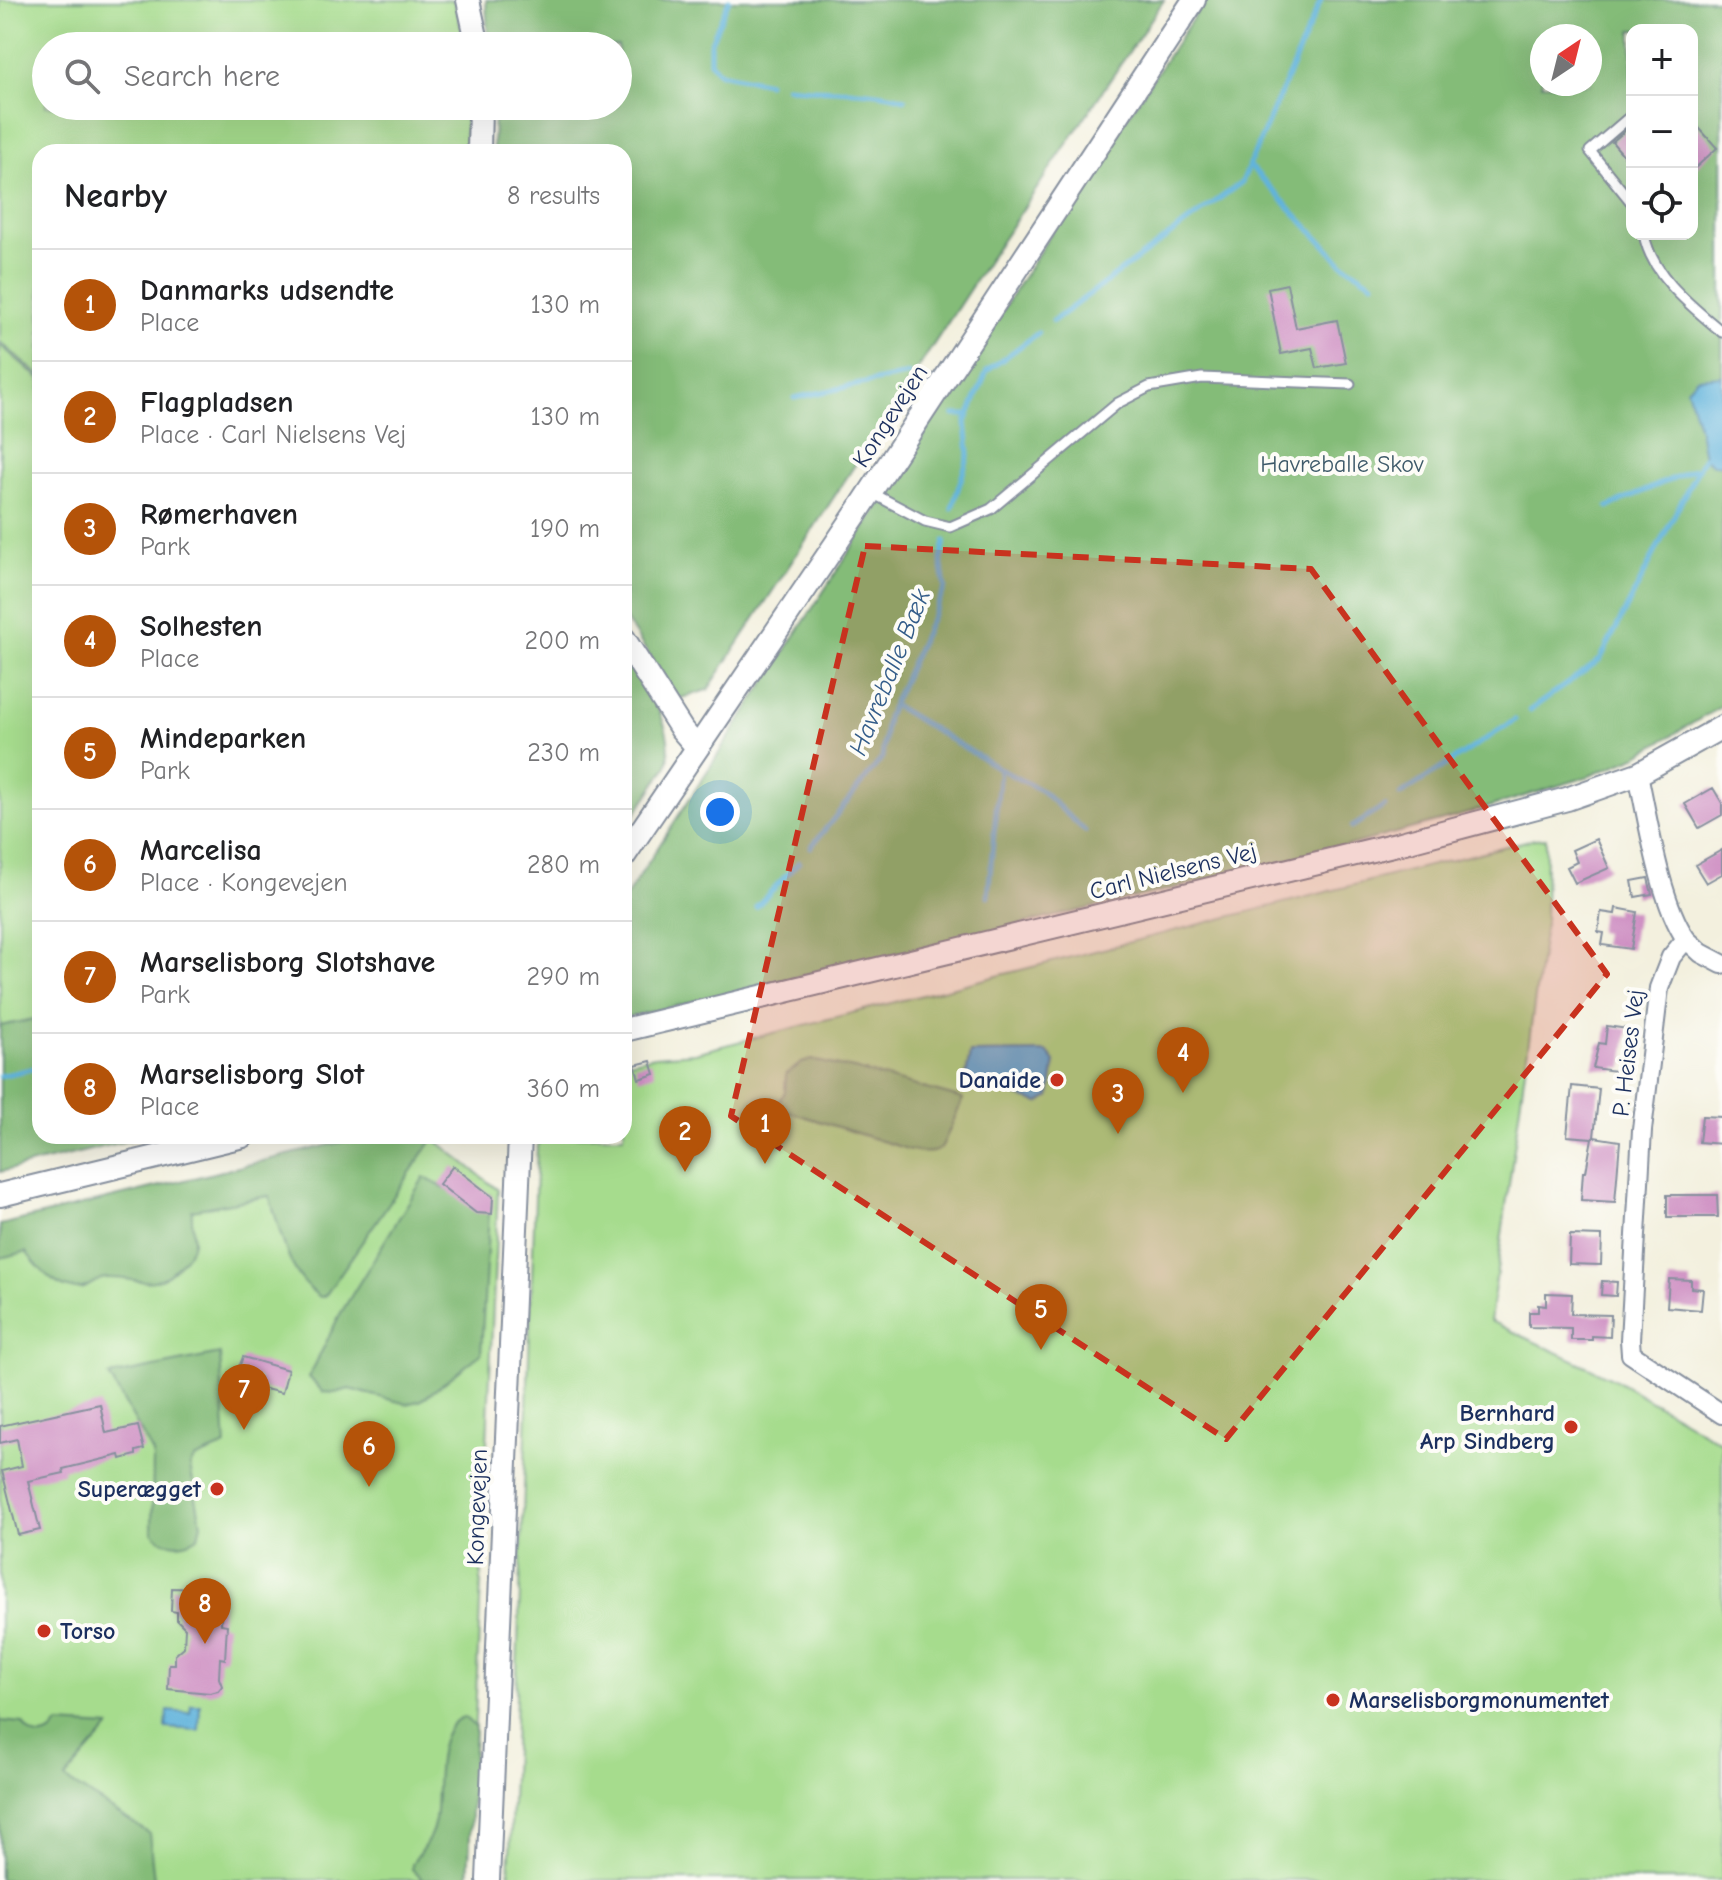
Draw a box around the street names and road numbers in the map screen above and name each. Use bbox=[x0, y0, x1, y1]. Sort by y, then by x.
street label: Kongevejen bbox=[846, 359, 934, 473]
street label: Carl Nielsens Vej bbox=[1087, 837, 1259, 905]
street label: P. Heises Vej bbox=[1606, 988, 1650, 1118]
street label: Kongevejen bbox=[461, 1448, 493, 1566]

